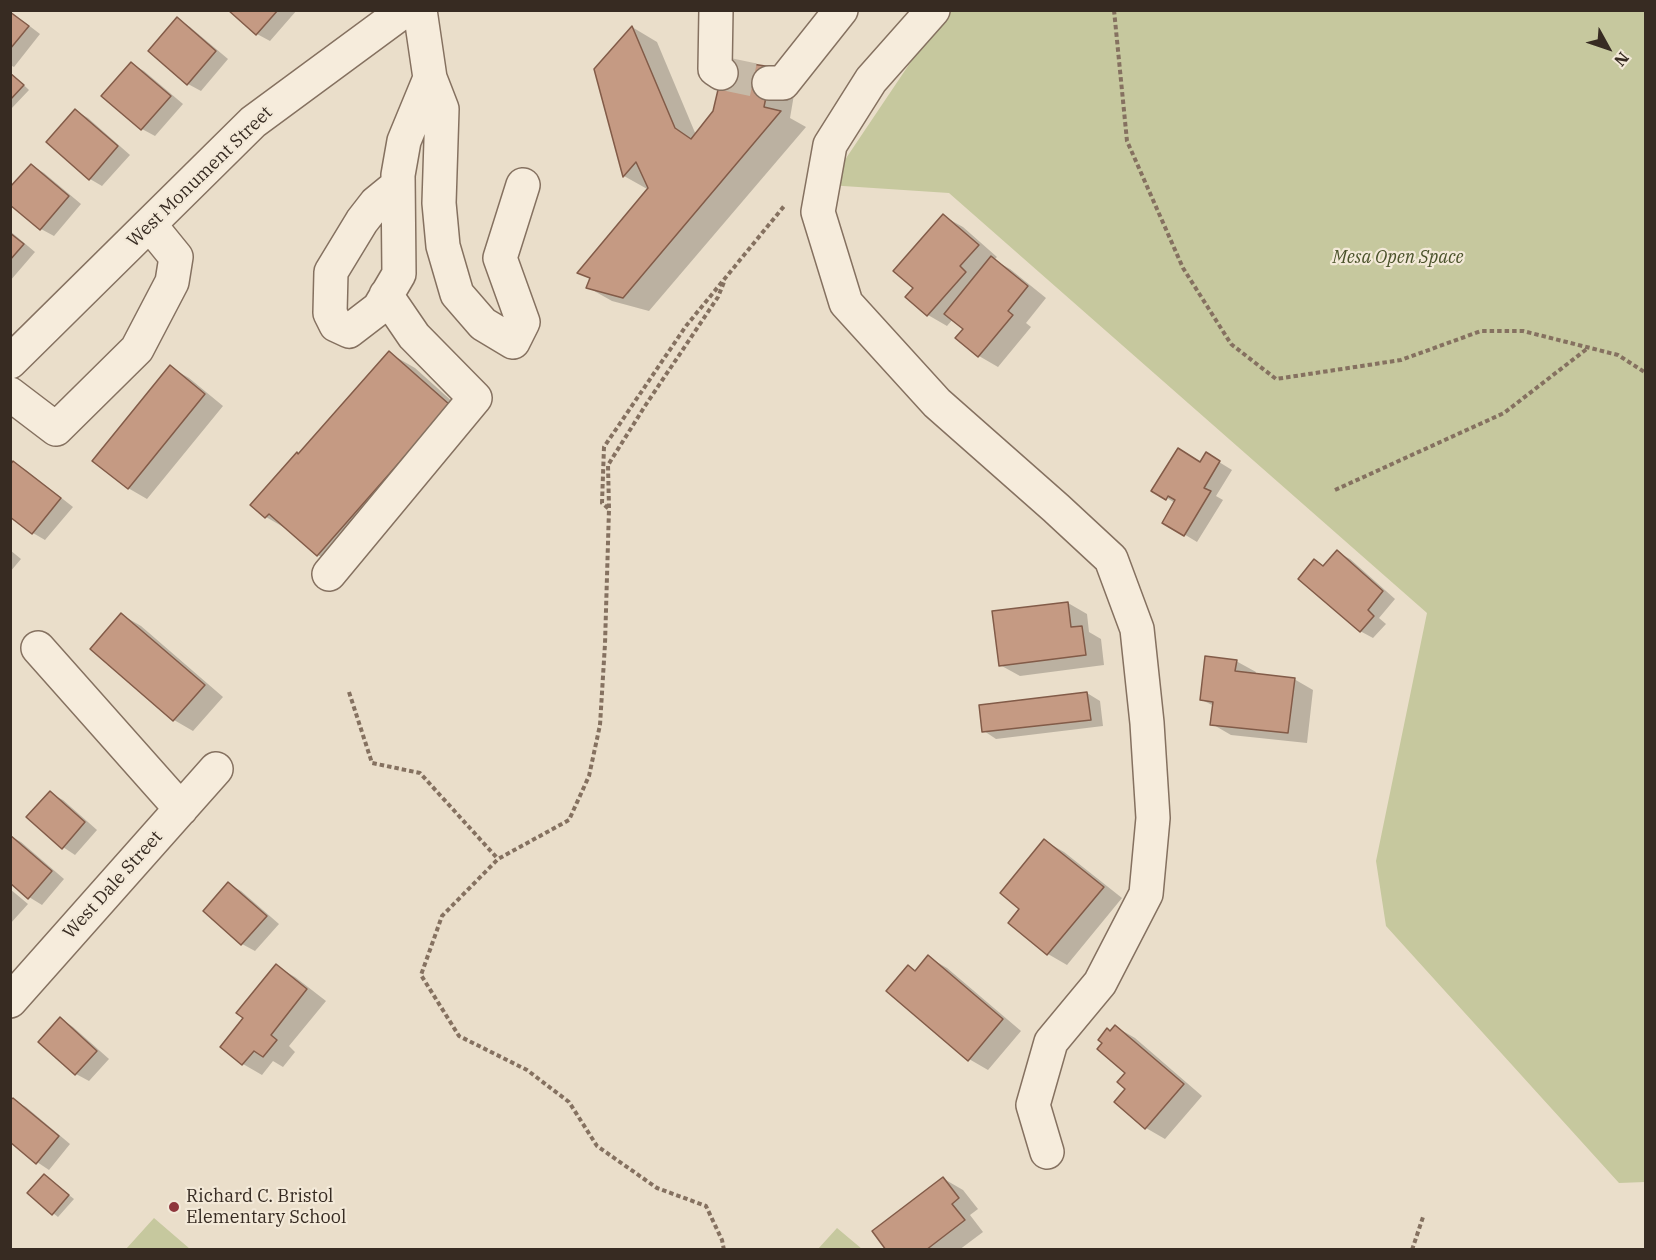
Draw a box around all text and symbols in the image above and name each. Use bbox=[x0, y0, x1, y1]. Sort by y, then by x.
north arrow bbox=[1578, 18, 1638, 78]
text: N bbox=[1610, 48, 1634, 71]
street label: West Monument Street bbox=[123, 102, 277, 252]
park label: Mesa Open Space bbox=[1332, 247, 1464, 269]
street label: West Dale Street bbox=[59, 827, 167, 943]
place label: Richard C. Bristol Elementary School bbox=[186, 1186, 346, 1228]
marker: Richard C. Bristol Elementary School bbox=[167, 1200, 181, 1214]

